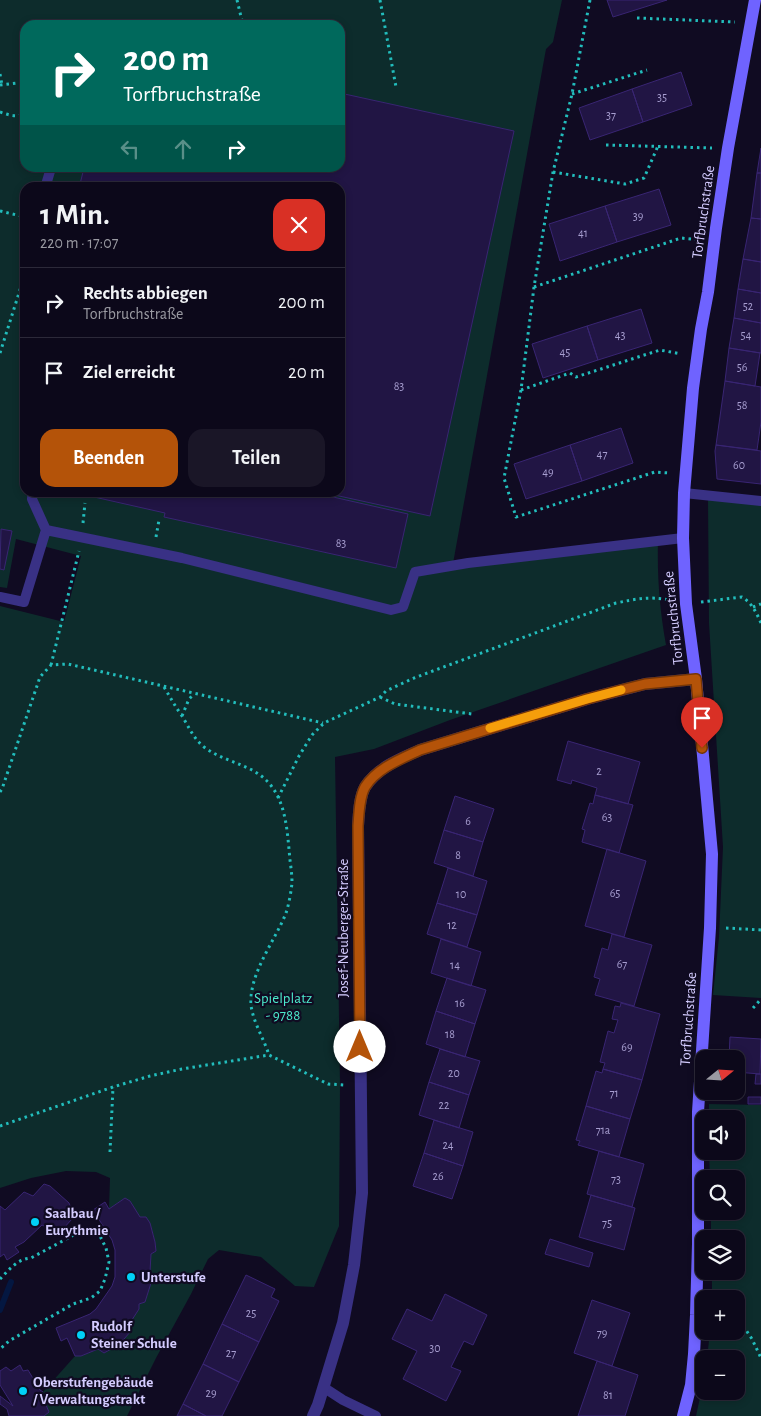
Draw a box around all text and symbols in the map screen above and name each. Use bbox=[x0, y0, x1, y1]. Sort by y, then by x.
icon: right bbox=[40, 40, 105, 105]
text: 200 m bbox=[123, 42, 210, 77]
text: Torfbruchstraße bbox=[123, 83, 261, 105]
house number: 35 bbox=[657, 91, 667, 103]
house number: 37 bbox=[606, 109, 616, 121]
icon: left bbox=[116, 135, 144, 163]
icon: ahead bbox=[169, 135, 197, 163]
icon: right bbox=[222, 135, 250, 163]
street label: Torfbruchstraße bbox=[690, 164, 717, 260]
button: close bbox=[273, 199, 325, 251]
text: 1 Min. bbox=[40, 200, 110, 230]
house number: 39 bbox=[633, 210, 644, 222]
house number: 41 bbox=[578, 227, 588, 239]
text: 220 m · 17:07 bbox=[40, 235, 118, 251]
text: Rechts abbiegen bbox=[83, 284, 208, 303]
icon: right bbox=[40, 289, 68, 317]
text: 200 m bbox=[278, 293, 325, 312]
house number: 52 bbox=[743, 300, 754, 312]
text: Torfbruchstraße bbox=[83, 306, 183, 322]
house number: 43 bbox=[615, 329, 625, 341]
house number: 54 bbox=[741, 329, 752, 341]
house number: 45 bbox=[560, 346, 570, 358]
icon: arrive bbox=[40, 359, 68, 387]
house number: 56 bbox=[737, 361, 748, 373]
text: Ziel erreicht bbox=[83, 363, 175, 382]
text: 20 m bbox=[288, 363, 325, 382]
house number: 83 bbox=[394, 380, 404, 392]
house number: 58 bbox=[737, 399, 748, 411]
button: Beenden bbox=[40, 429, 178, 487]
button: Teilen bbox=[188, 429, 325, 487]
house number: 47 bbox=[597, 448, 607, 460]
house number: 60 bbox=[733, 459, 745, 471]
house number: 49 bbox=[542, 466, 554, 478]
house number: 83 bbox=[336, 537, 346, 549]
street label: Torfbruchstraße bbox=[661, 570, 686, 666]
pin bbox=[681, 697, 723, 748]
icon: arrive bbox=[688, 704, 716, 732]
house number: 2 bbox=[596, 765, 602, 777]
house number: 63 bbox=[602, 811, 612, 823]
house number: 6 bbox=[465, 815, 471, 827]
house number: 8 bbox=[455, 849, 461, 861]
street label: Josef-Neuberger-Straße bbox=[336, 859, 351, 997]
house number: 65 bbox=[610, 887, 620, 899]
house number: 10 bbox=[456, 888, 466, 900]
house number: 12 bbox=[447, 919, 457, 931]
house number: 67 bbox=[617, 958, 627, 970]
house number: 14 bbox=[450, 959, 460, 971]
street label: Torfbruchstraße bbox=[678, 972, 699, 1066]
park label: Spielplatz - 9788 bbox=[254, 991, 312, 1023]
house number: 16 bbox=[455, 997, 465, 1009]
position arrow bbox=[333, 1020, 385, 1072]
house number: 18 bbox=[445, 1028, 455, 1040]
house number: 69 bbox=[621, 1041, 633, 1053]
north arrow bbox=[695, 1050, 745, 1100]
map controls bbox=[695, 1050, 745, 1400]
house number: 20 bbox=[448, 1067, 460, 1079]
house number: 71 bbox=[609, 1087, 619, 1099]
house number: 22 bbox=[439, 1099, 450, 1111]
button: sound bbox=[695, 1110, 745, 1160]
house number: 71a bbox=[596, 1124, 611, 1136]
house number: 24 bbox=[442, 1139, 454, 1151]
house number: 26 bbox=[432, 1170, 444, 1182]
button: search bbox=[695, 1170, 745, 1220]
house number: 73 bbox=[611, 1173, 621, 1185]
place label: Saalbau / Eurythmie bbox=[45, 1206, 108, 1238]
marker: Saalbau / Eurythmie bbox=[29, 1216, 41, 1228]
house number: 75 bbox=[602, 1217, 612, 1229]
button: layers bbox=[695, 1230, 745, 1280]
place label: Unterstufe bbox=[141, 1270, 206, 1285]
marker: Unterstufe bbox=[125, 1271, 137, 1283]
button: + bbox=[695, 1290, 745, 1340]
house number: 25 bbox=[246, 1307, 256, 1319]
place label: Rudolf Steiner Schule bbox=[91, 1319, 177, 1351]
house number: 79 bbox=[597, 1327, 608, 1339]
marker: Rudolf Steiner Schule bbox=[75, 1329, 87, 1341]
house number: 30 bbox=[429, 1342, 441, 1354]
house number: 27 bbox=[226, 1347, 236, 1359]
button: − bbox=[695, 1350, 745, 1400]
place label: Oberstufengebäude / Verwaltungstrakt bbox=[32, 1375, 153, 1407]
marker: Oberstufengebäude / Verwaltungstrakt bbox=[17, 1385, 29, 1397]
house number: 29 bbox=[205, 1387, 217, 1399]
house number: 81 bbox=[603, 1389, 613, 1401]

